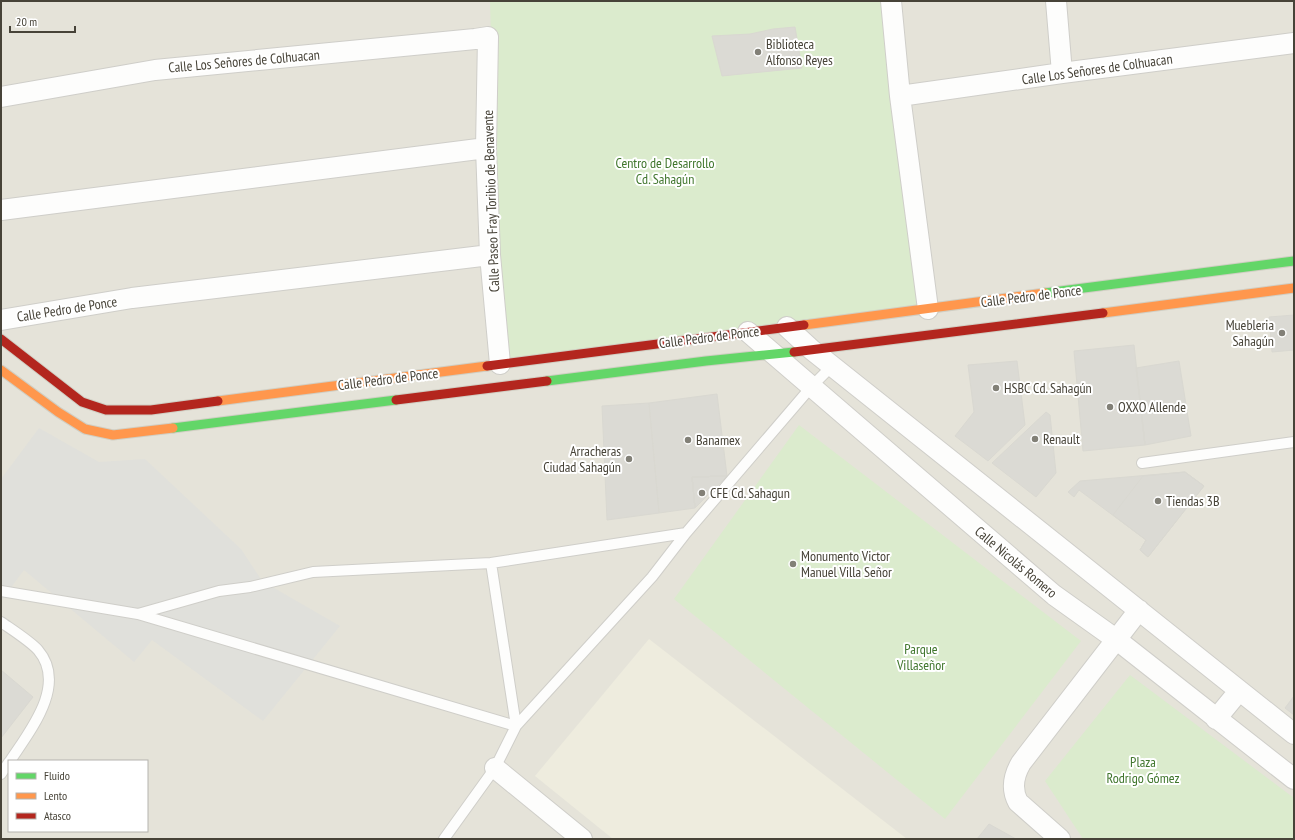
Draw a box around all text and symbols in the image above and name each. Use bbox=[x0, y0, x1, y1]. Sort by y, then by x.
scale bar bbox=[10, 8, 75, 34]
text: 20 m bbox=[16, 14, 37, 29]
place label: Biblioteca Alfonso Reyes bbox=[766, 35, 833, 69]
street label: Calle Los Señores de Colhuacan bbox=[167, 45, 321, 77]
marker: Biblioteca Alfonso Reyes bbox=[753, 47, 763, 57]
street label: Calle Los Señores de Colhuacan bbox=[1020, 50, 1174, 88]
street label: Calle Paseo Fray Toribio de Benavente bbox=[479, 109, 503, 292]
park label: Centro de Desarrollo Cd. Sahagún bbox=[615, 154, 715, 188]
street label: Calle Pedro de Ponce bbox=[980, 281, 1083, 311]
street label: Calle Pedro de Ponce bbox=[16, 292, 119, 326]
place label: Muebleria Sahagún bbox=[1226, 316, 1274, 350]
street label: Calle Pedro de Ponce bbox=[658, 322, 761, 352]
marker: Muebleria Sahagún bbox=[1277, 328, 1287, 338]
street label: Calle Pedro de Ponce bbox=[337, 364, 440, 394]
place label: HSBC Cd. Sahagún bbox=[1004, 379, 1092, 397]
marker: HSBC Cd. Sahagún bbox=[991, 383, 1001, 393]
place label: OXXO Allende bbox=[1118, 398, 1186, 416]
marker: OXXO Allende bbox=[1105, 402, 1115, 412]
place label: Renault bbox=[1043, 430, 1080, 448]
place label: Banamex bbox=[696, 431, 741, 449]
marker: Renault bbox=[1030, 434, 1040, 444]
marker: Banamex bbox=[683, 435, 693, 445]
place label: Arracheras Ciudad Sahagún bbox=[543, 442, 621, 476]
marker: Arracheras Ciudad Sahagún bbox=[624, 454, 634, 464]
place label: CFE Cd. Sahagun bbox=[710, 484, 790, 502]
marker: CFE Cd. Sahagun bbox=[697, 488, 707, 498]
place label: Tiendas 3B bbox=[1166, 492, 1219, 510]
marker: Tiendas 3B bbox=[1153, 496, 1163, 506]
street label: Calle Nicolás Romero bbox=[971, 522, 1061, 602]
place label: Monumento Victor Manuel Villa Señor bbox=[801, 547, 892, 581]
marker: Monumento Victor Manuel Villa Señor bbox=[788, 559, 798, 569]
park label: Parque Villaseñor bbox=[896, 640, 945, 674]
park label: Plaza Rodrigo Gómez bbox=[1107, 753, 1179, 787]
legend bbox=[8, 760, 148, 832]
text: Fluido bbox=[44, 768, 70, 783]
text: Lento bbox=[44, 788, 67, 803]
text: Atasco bbox=[44, 808, 71, 823]

